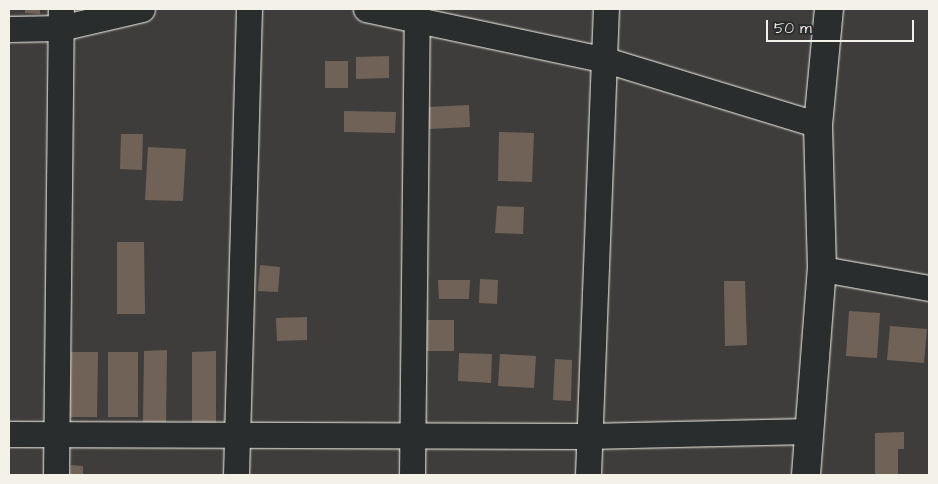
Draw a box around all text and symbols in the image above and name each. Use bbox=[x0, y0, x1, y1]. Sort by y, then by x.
scale bar bbox=[768, 10, 916, 42]
text: 50 m bbox=[774, 18, 812, 39]

